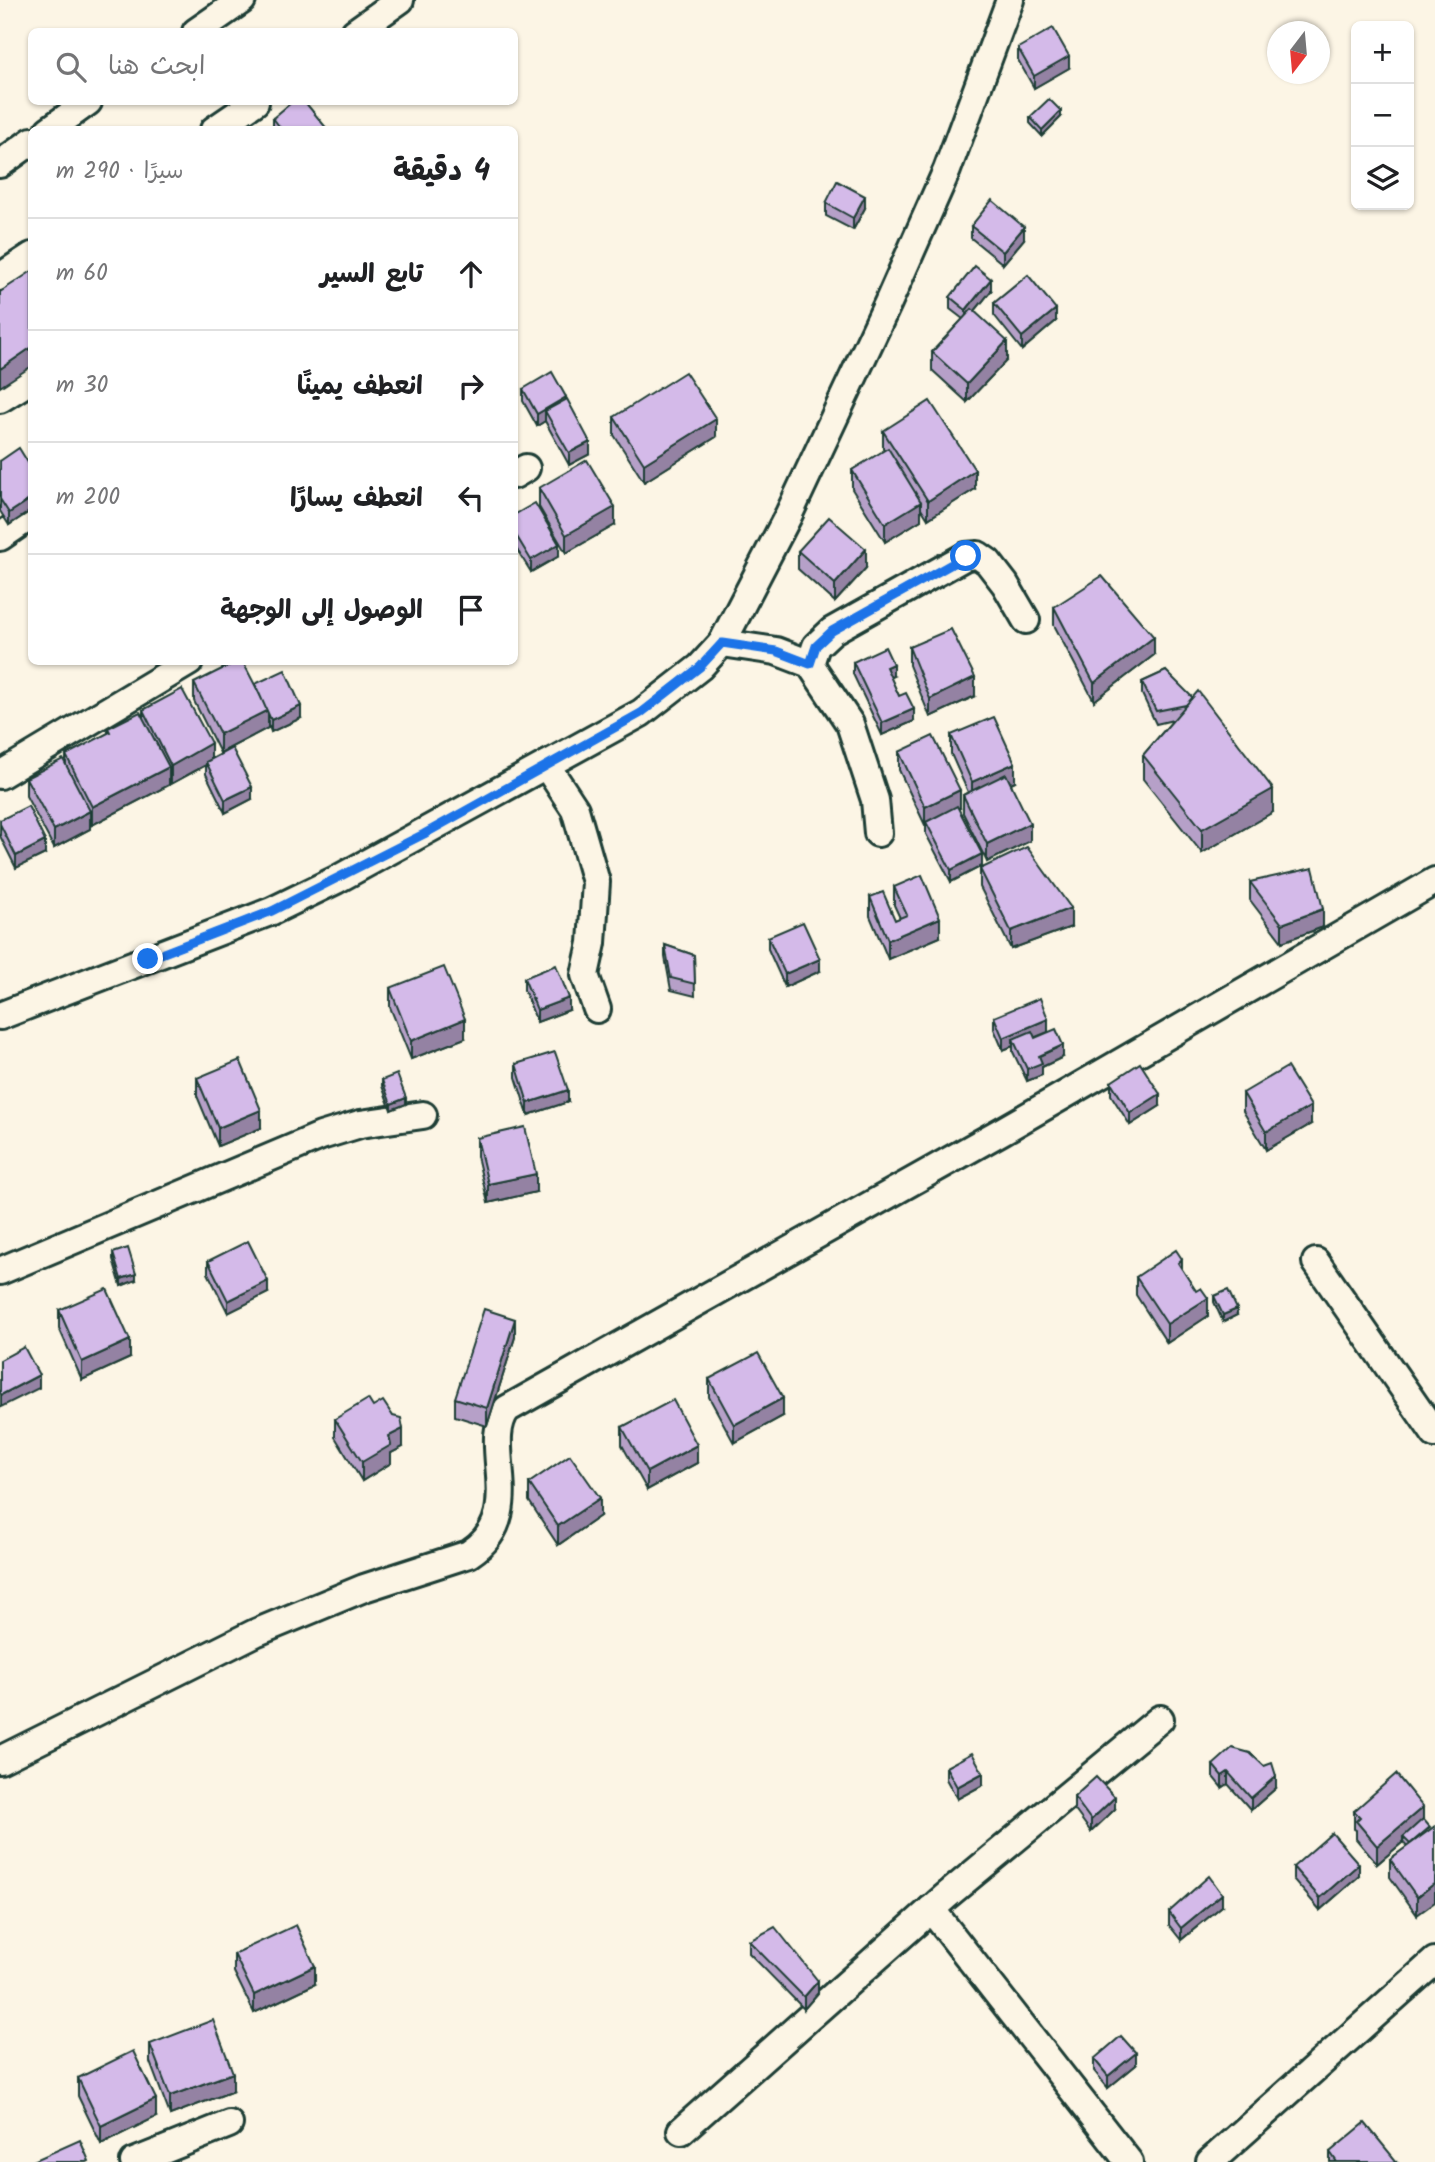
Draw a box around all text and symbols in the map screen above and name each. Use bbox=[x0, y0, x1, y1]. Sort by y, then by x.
north arrow bbox=[1267, 21, 1330, 84]
map controls bbox=[1351, 21, 1414, 210]
button: + bbox=[1351, 21, 1414, 84]
search box bbox=[28, 28, 518, 105]
text: ابحث هنا bbox=[108, 46, 205, 88]
icon: search bbox=[52, 48, 90, 86]
button: − bbox=[1351, 84, 1414, 147]
button: layers bbox=[1351, 147, 1414, 210]
text: 4 دقيقة bbox=[393, 148, 490, 196]
text: سيرًا · 290 m bbox=[56, 154, 184, 190]
text: تابع السير bbox=[320, 254, 423, 296]
icon: ahead bbox=[452, 255, 490, 293]
text: 60 m bbox=[56, 256, 108, 292]
text: انعطف يمينًا bbox=[297, 366, 423, 408]
icon: right bbox=[452, 367, 490, 405]
text: 30 m bbox=[56, 368, 108, 404]
text: انعطف يسارًا bbox=[290, 478, 423, 520]
icon: left bbox=[452, 479, 490, 517]
text: 200 m bbox=[56, 480, 120, 516]
route start bbox=[950, 540, 981, 571]
text: الوصول إلى الوجهة bbox=[220, 590, 423, 632]
icon: arrive bbox=[452, 591, 490, 629]
route end bbox=[132, 943, 163, 974]

